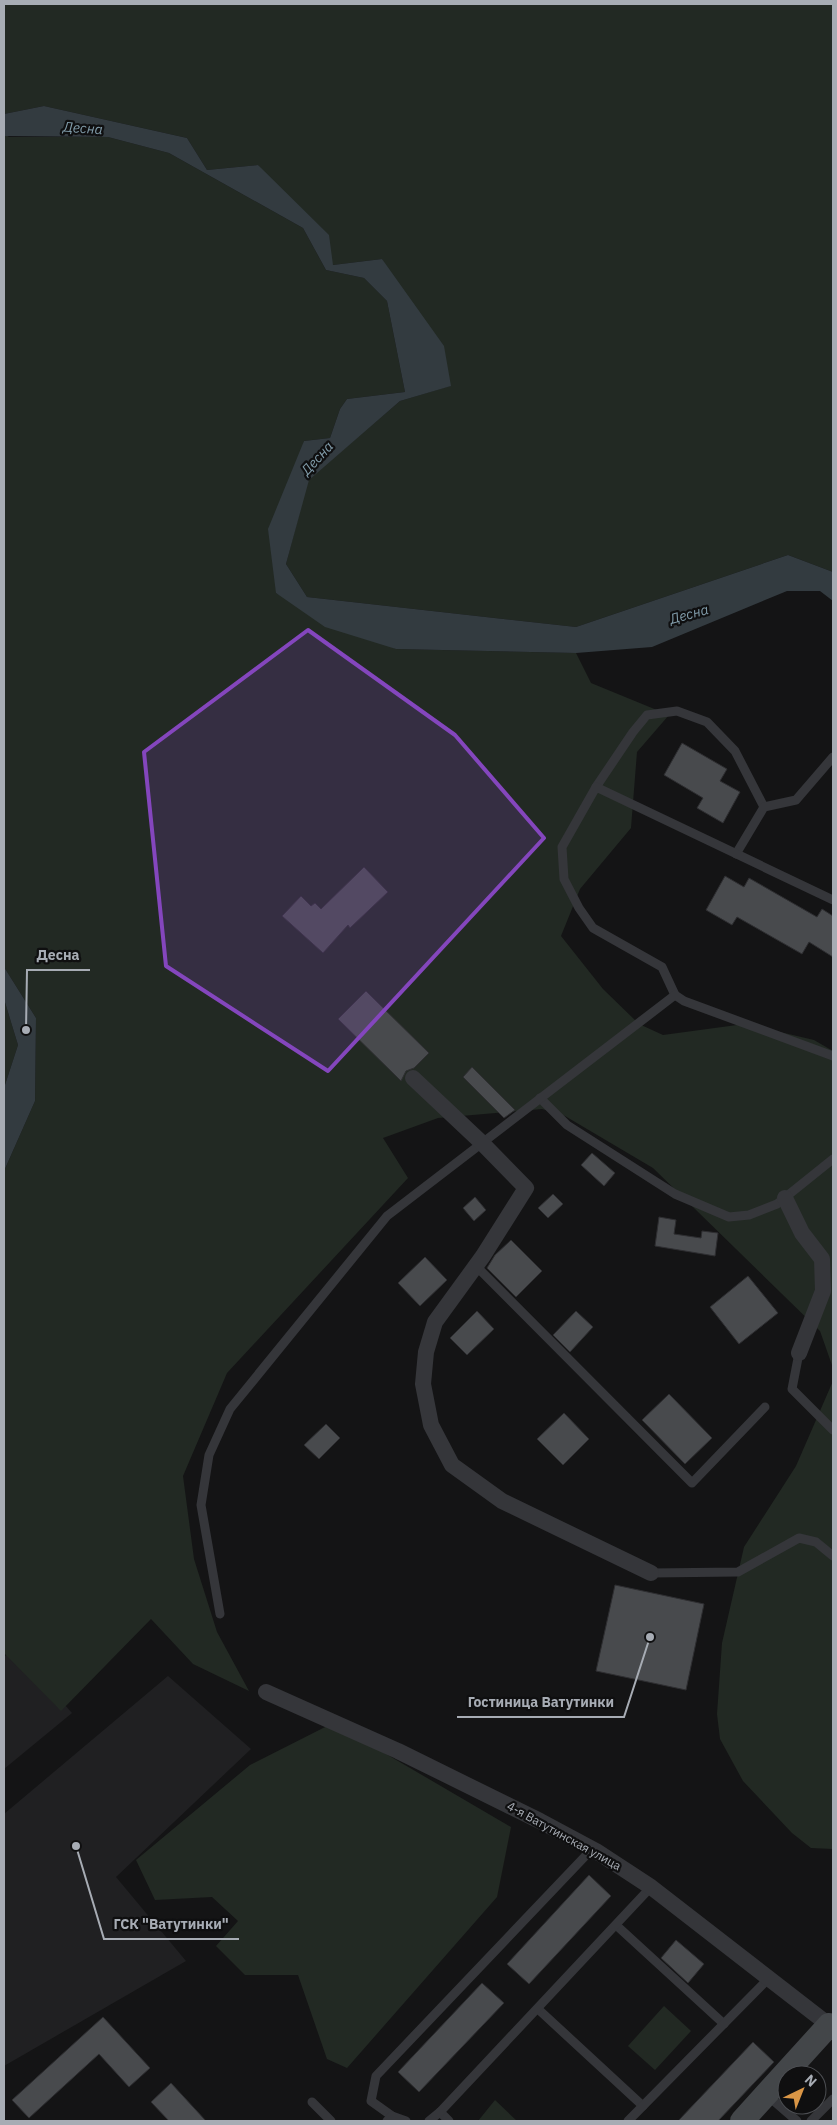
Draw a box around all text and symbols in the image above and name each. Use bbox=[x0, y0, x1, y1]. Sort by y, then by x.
water label: Десна bbox=[61, 118, 103, 138]
water label: Десна bbox=[296, 437, 337, 480]
water label: Десна bbox=[666, 600, 710, 628]
callout: Десна bbox=[27, 941, 90, 970]
text: Десна bbox=[37, 946, 79, 964]
callout: Гостиница Ватутинки bbox=[457, 1688, 624, 1717]
text: Гостиница Ватутинки bbox=[468, 1693, 614, 1711]
street label: 4-я Ватутинская улица bbox=[505, 1798, 624, 1874]
callout: ГСК "Ватутинки" bbox=[104, 1910, 239, 1939]
text: ГСК "Ватутинки" bbox=[113, 1915, 229, 1933]
north arrow bbox=[777, 2065, 827, 2115]
text: N bbox=[801, 2070, 821, 2091]

